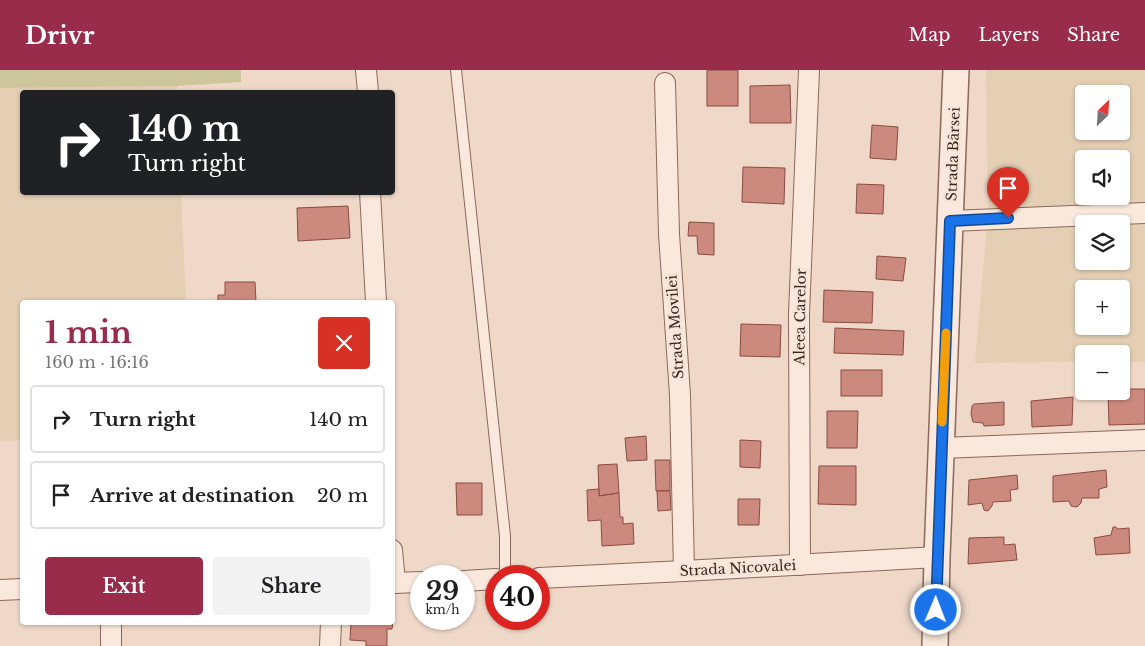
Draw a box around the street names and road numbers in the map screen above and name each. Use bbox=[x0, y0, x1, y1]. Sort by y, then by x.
street label: Strada Bârsei bbox=[942, 106, 964, 201]
street label: Aleea Carelor bbox=[790, 268, 810, 367]
street label: Strada Movilei bbox=[662, 274, 688, 380]
street label: Strada Nicovalei bbox=[679, 556, 797, 580]

